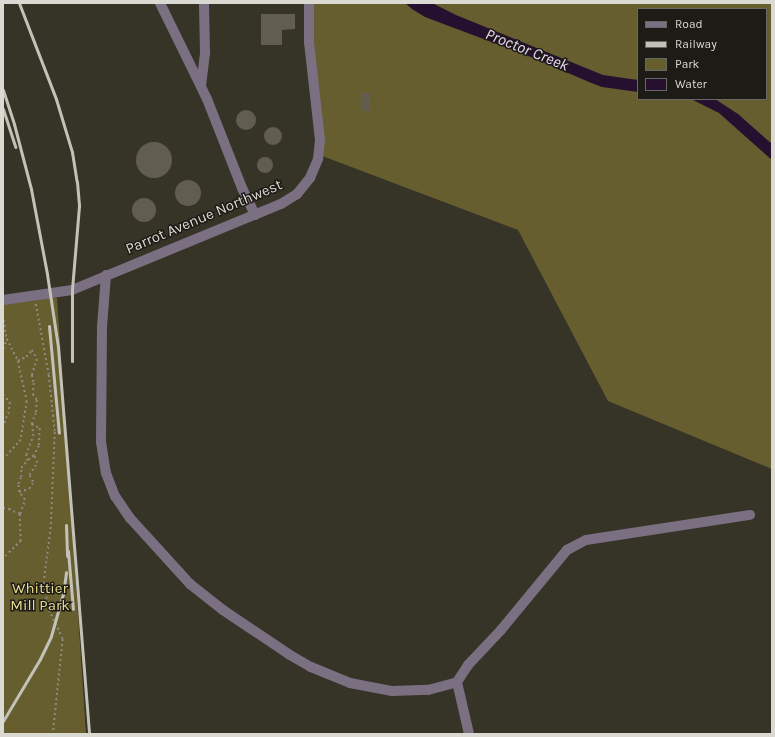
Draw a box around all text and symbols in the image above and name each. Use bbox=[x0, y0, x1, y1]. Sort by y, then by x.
legend bbox=[637, 8, 767, 100]
text: Road bbox=[675, 17, 703, 31]
water label: Proctor Creek bbox=[483, 25, 571, 75]
text: Railway bbox=[675, 37, 717, 51]
text: Park bbox=[675, 57, 699, 71]
text: Water bbox=[675, 77, 707, 91]
street label: Parrot Avenue Northwest bbox=[123, 176, 285, 258]
park label: Whittier Mill Park bbox=[10, 579, 70, 614]

